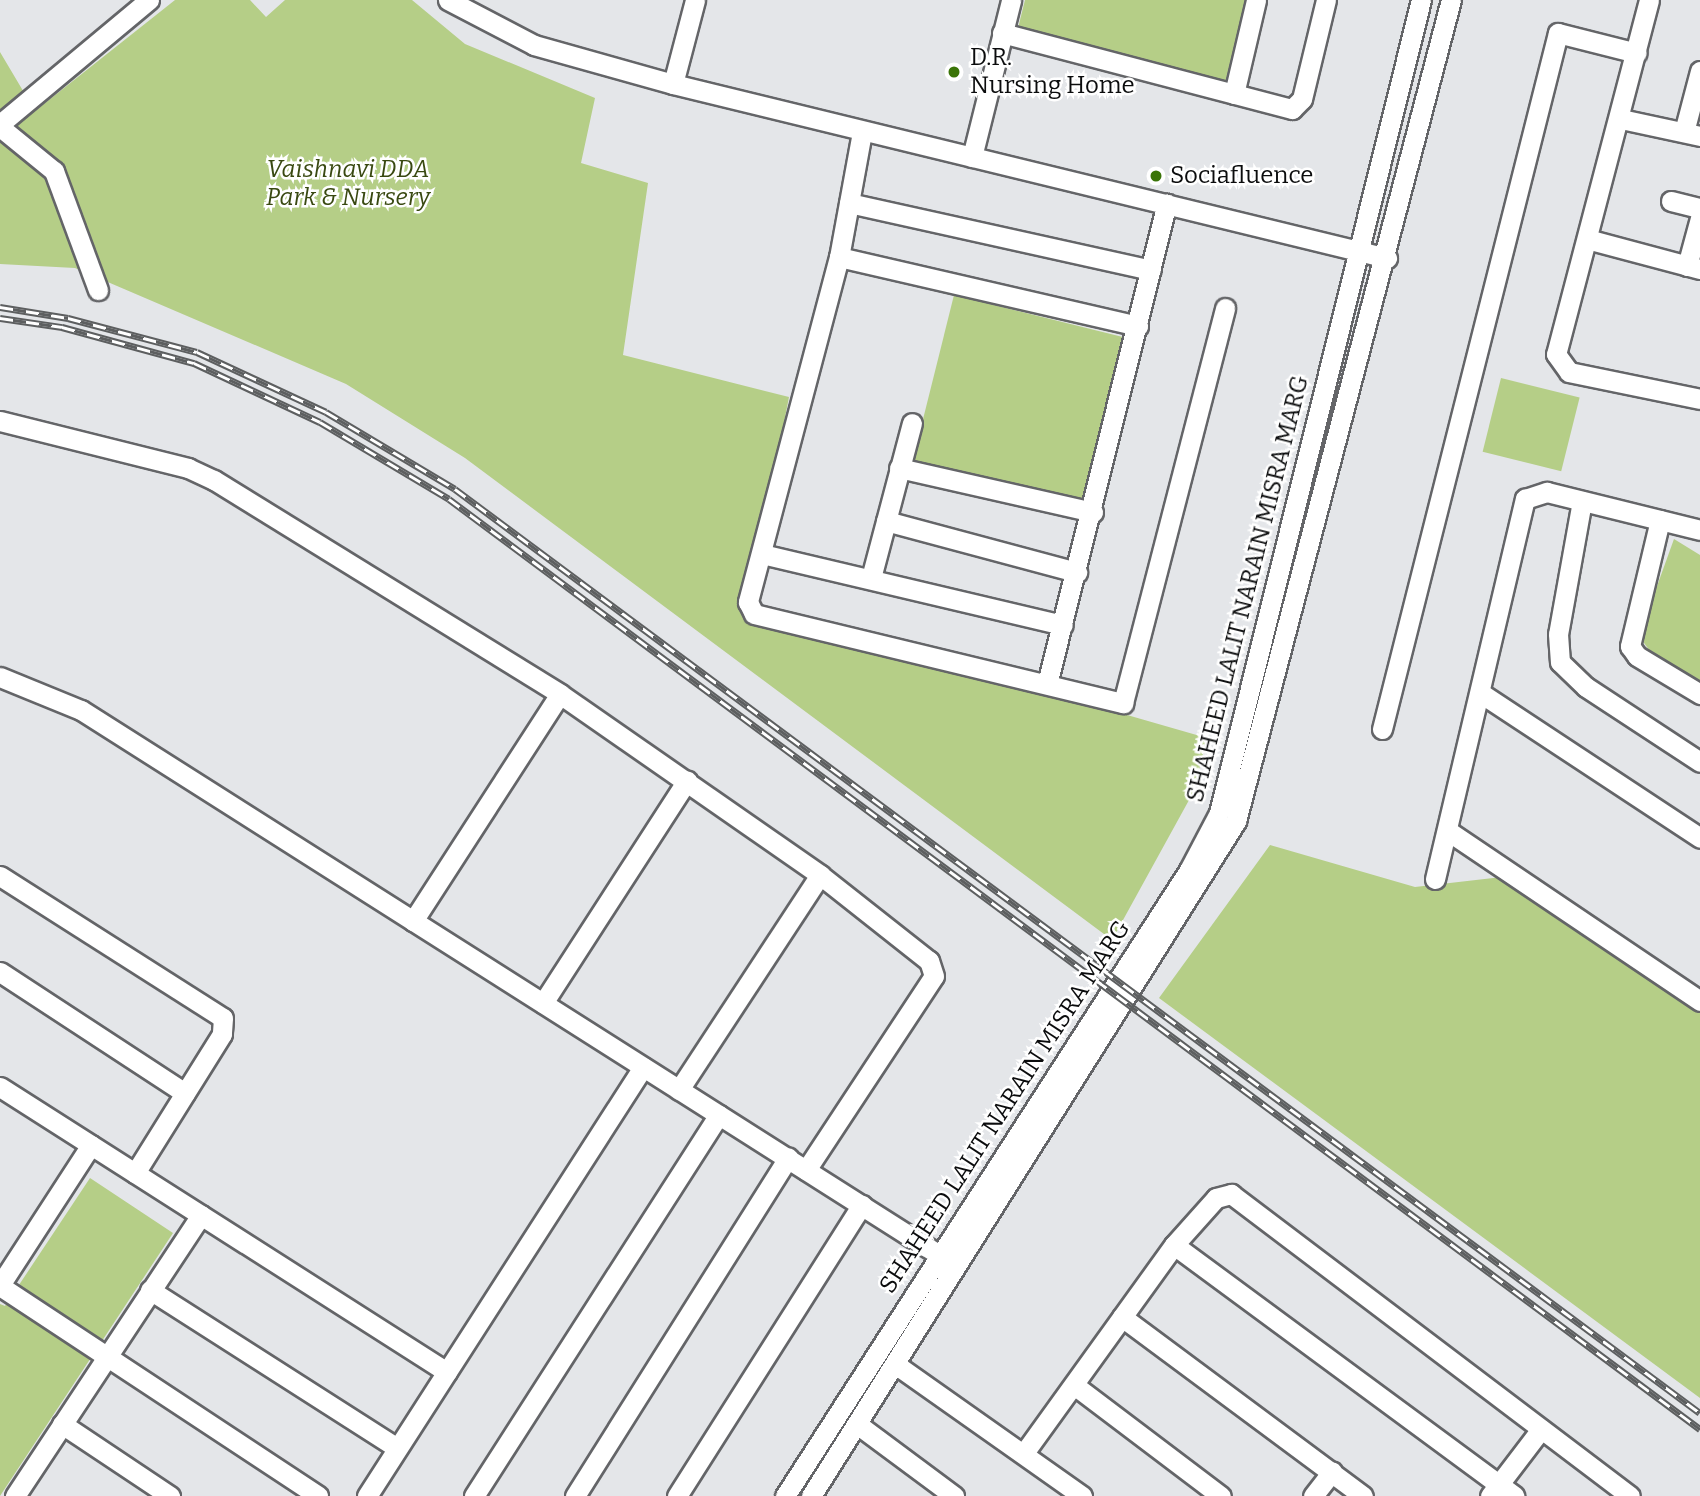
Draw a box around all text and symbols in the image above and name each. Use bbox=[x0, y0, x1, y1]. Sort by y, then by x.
place label: D.R. Nursing Home bbox=[970, 44, 1135, 100]
marker: D.R. Nursing Home bbox=[944, 62, 964, 82]
park label: Vaishnavi DDA Park & Nursery bbox=[266, 156, 430, 212]
place label: Sociafluence bbox=[1170, 162, 1313, 190]
marker: Sociafluence bbox=[1148, 168, 1164, 184]
street label: SHAHEED LALIT NARAIN MISRA MARG bbox=[1181, 373, 1315, 805]
street label: SHAHEED LALIT NARAIN MISRA MARG bbox=[874, 915, 1136, 1299]

